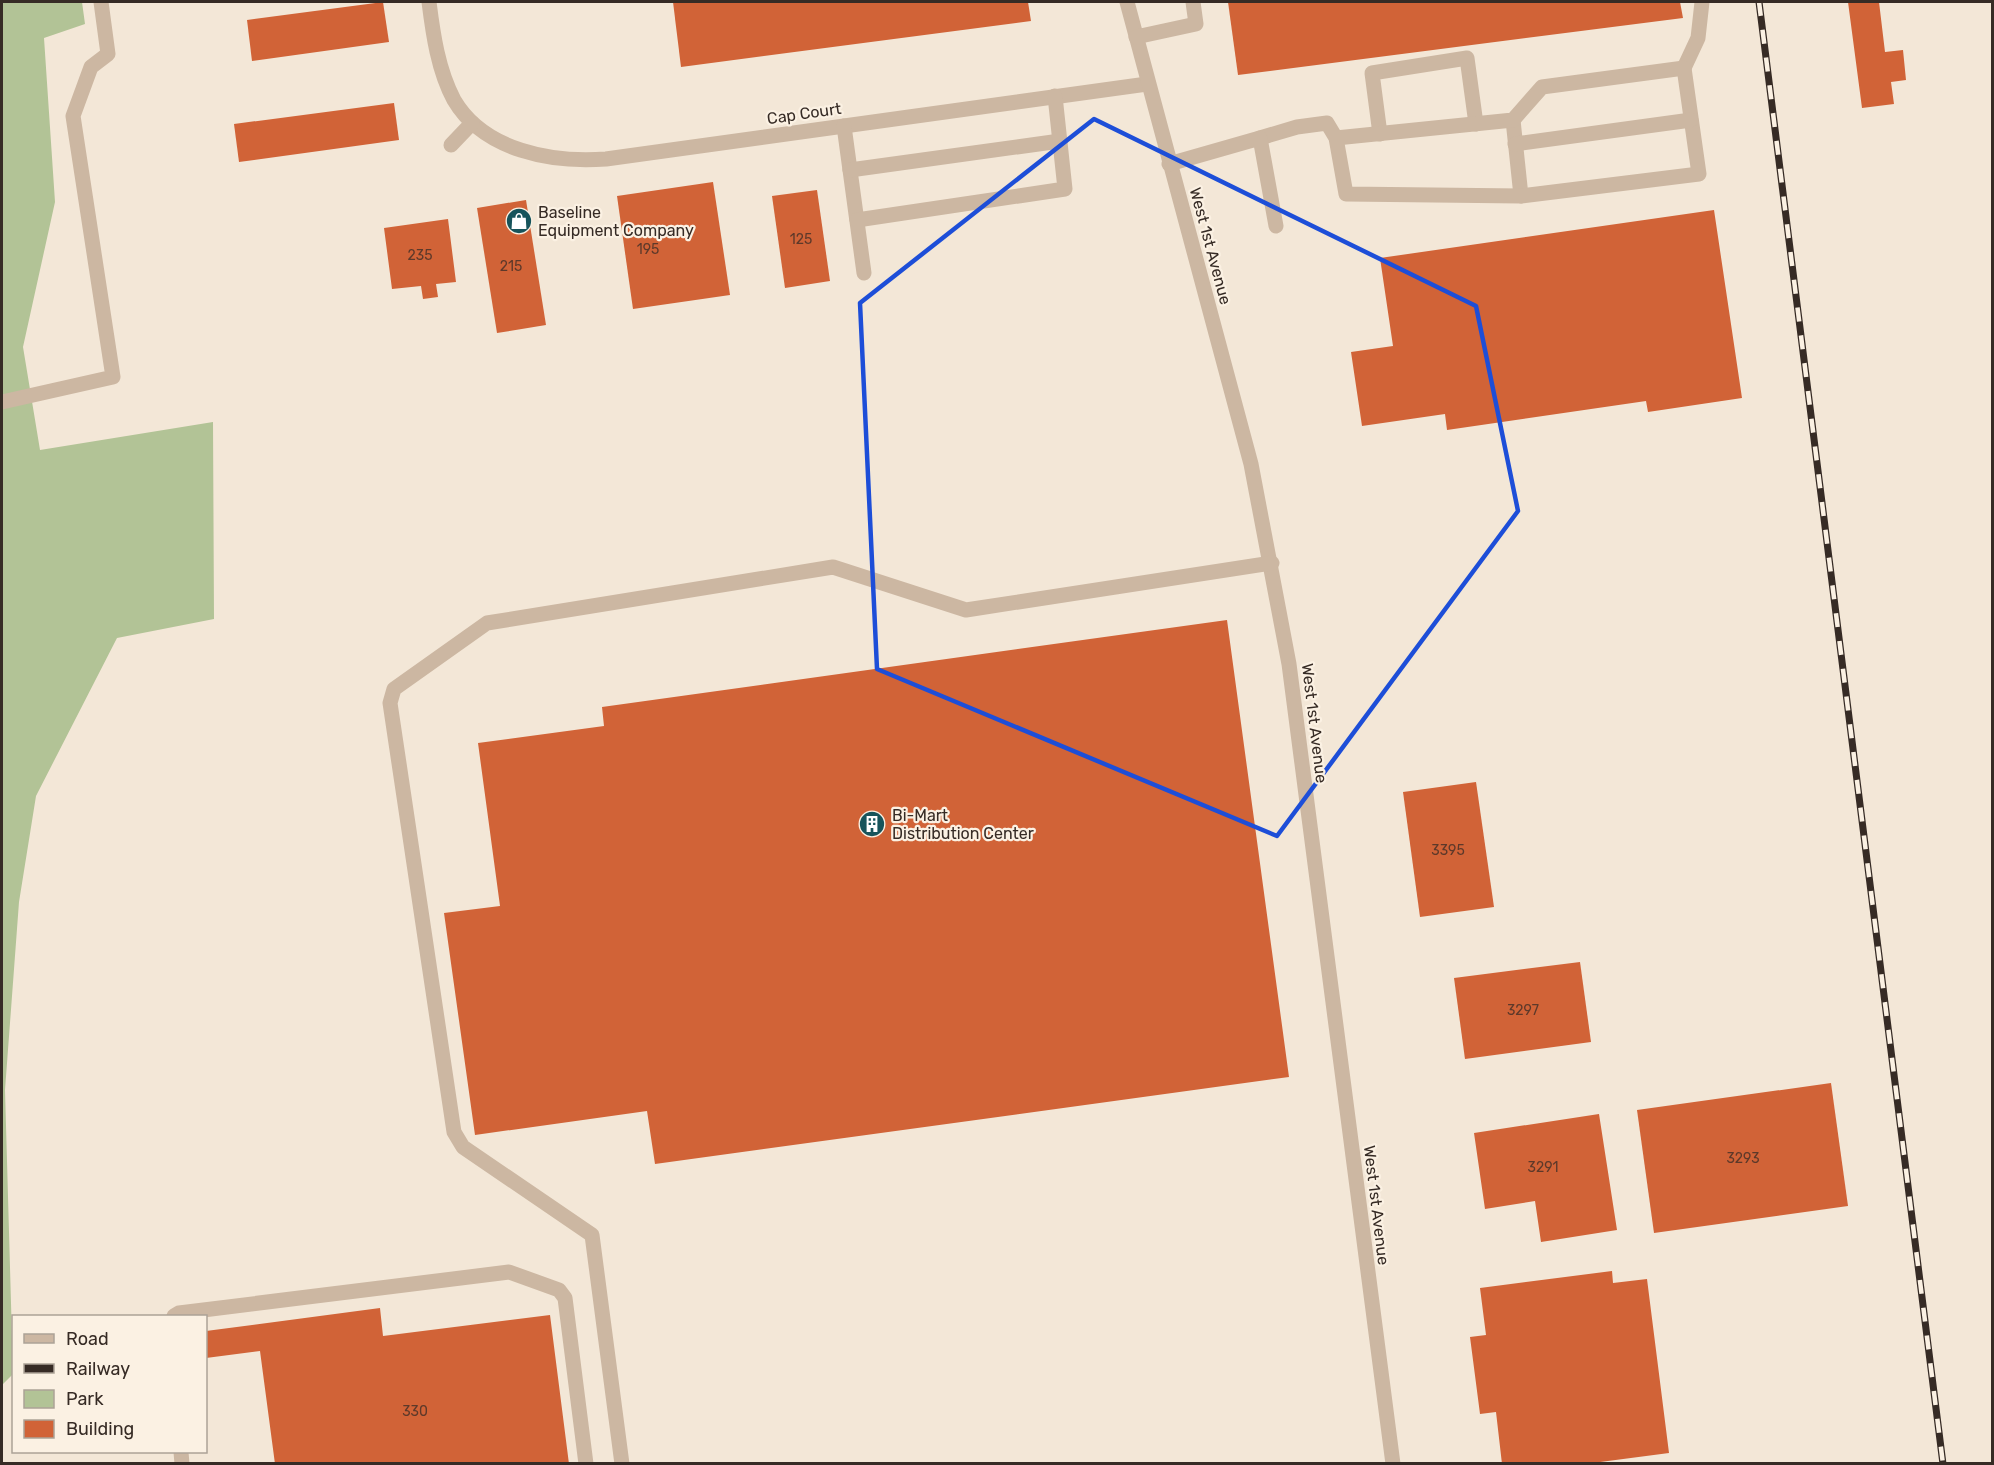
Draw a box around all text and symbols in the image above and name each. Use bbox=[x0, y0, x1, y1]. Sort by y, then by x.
street label: Cap Court bbox=[766, 99, 842, 128]
street label: West 1st Avenue bbox=[1186, 185, 1235, 307]
place label: Baseline Equipment Company bbox=[538, 203, 694, 240]
shop icon: Baseline Equipment Company bbox=[504, 206, 534, 236]
house number: 125 bbox=[790, 231, 812, 248]
house number: 195 bbox=[637, 241, 659, 258]
house number: 235 bbox=[408, 247, 432, 264]
house number: 215 bbox=[500, 258, 522, 275]
street label: West 1st Avenue bbox=[1298, 662, 1331, 784]
place label: Bi-Mart Distribution Center bbox=[892, 806, 1034, 843]
building icon: Bi-Mart Distribution Center bbox=[857, 809, 887, 839]
house number: 3395 bbox=[1431, 842, 1465, 859]
house number: 3297 bbox=[1507, 1002, 1539, 1019]
street label: West 1st Avenue bbox=[1360, 1144, 1393, 1266]
house number: 3293 bbox=[1726, 1150, 1760, 1167]
house number: 3291 bbox=[1528, 1159, 1558, 1176]
legend bbox=[12, 1315, 207, 1453]
text: Road bbox=[66, 1328, 109, 1350]
text: Railway bbox=[66, 1358, 130, 1380]
text: Park bbox=[66, 1388, 104, 1410]
house number: 330 bbox=[402, 1403, 428, 1420]
text: Building bbox=[66, 1418, 134, 1440]

